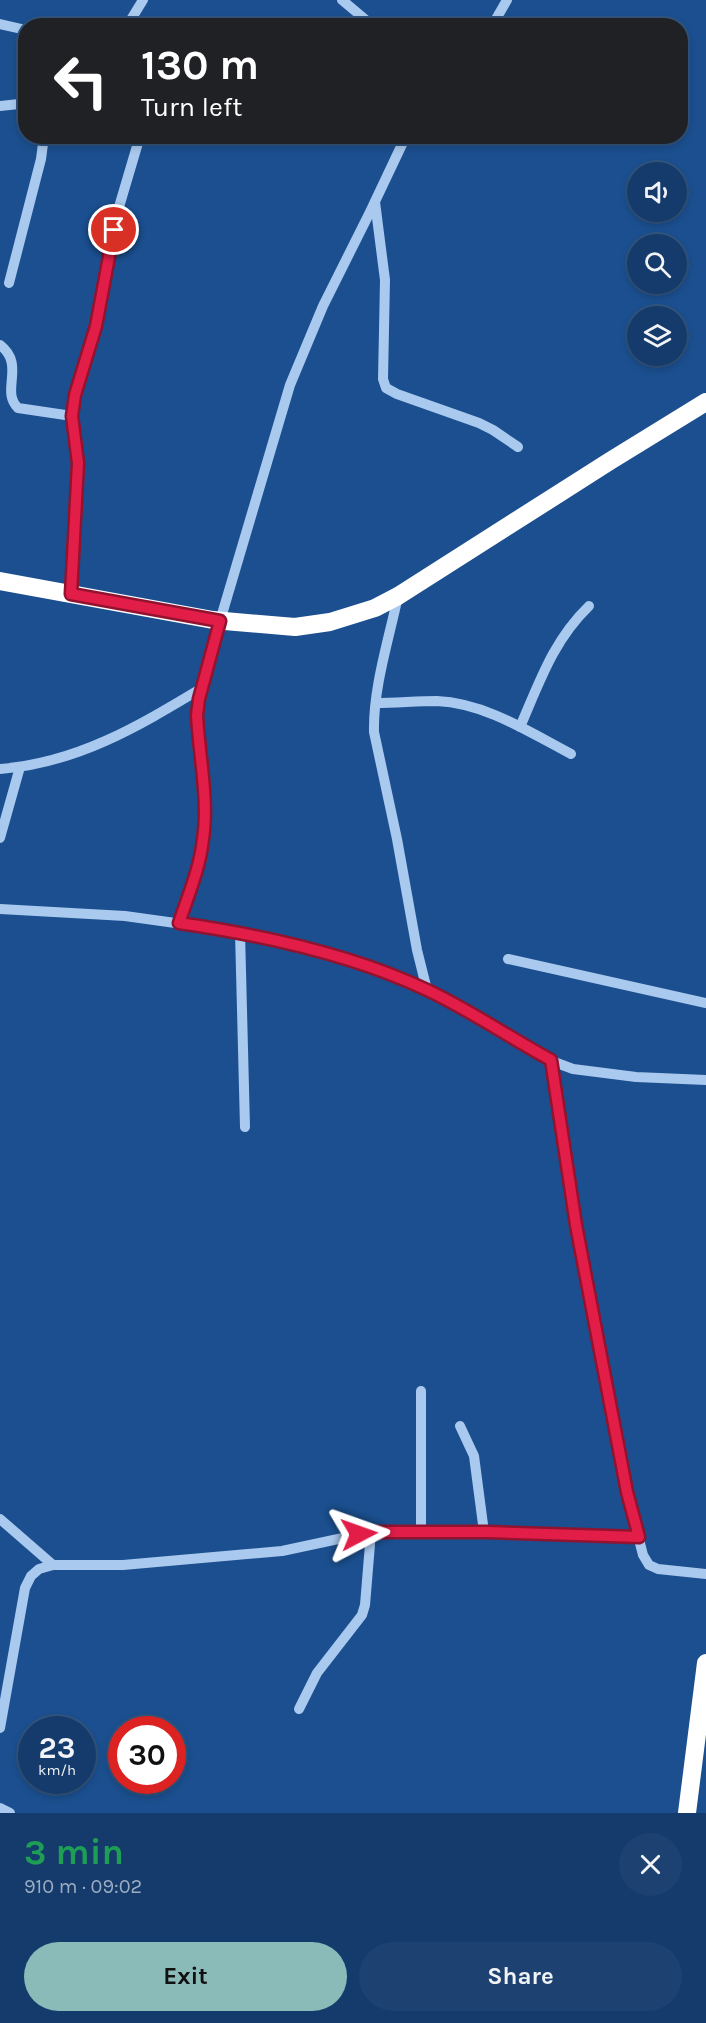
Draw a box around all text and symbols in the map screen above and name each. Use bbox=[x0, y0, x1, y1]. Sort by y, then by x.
text: 130 m bbox=[141, 40, 259, 90]
icon: left bbox=[42, 42, 120, 120]
text: Turn left bbox=[141, 91, 242, 123]
map controls bbox=[627, 162, 687, 366]
button: sound bbox=[627, 162, 687, 222]
pin bbox=[88, 204, 139, 255]
icon: arrive bbox=[97, 213, 130, 246]
button: search bbox=[627, 234, 687, 294]
button: layers bbox=[627, 306, 687, 366]
position arrow bbox=[327, 1502, 391, 1566]
speed limit sign: 30 bbox=[108, 1716, 186, 1794]
text: 23 bbox=[39, 1730, 75, 1766]
text: km/h bbox=[38, 1761, 76, 1779]
text: 3 min bbox=[24, 1831, 124, 1873]
button: close bbox=[619, 1833, 682, 1896]
text: 910 m · 09:02 bbox=[24, 1875, 142, 1898]
button: Exit bbox=[24, 1942, 347, 2011]
button: Share bbox=[359, 1942, 682, 2011]

